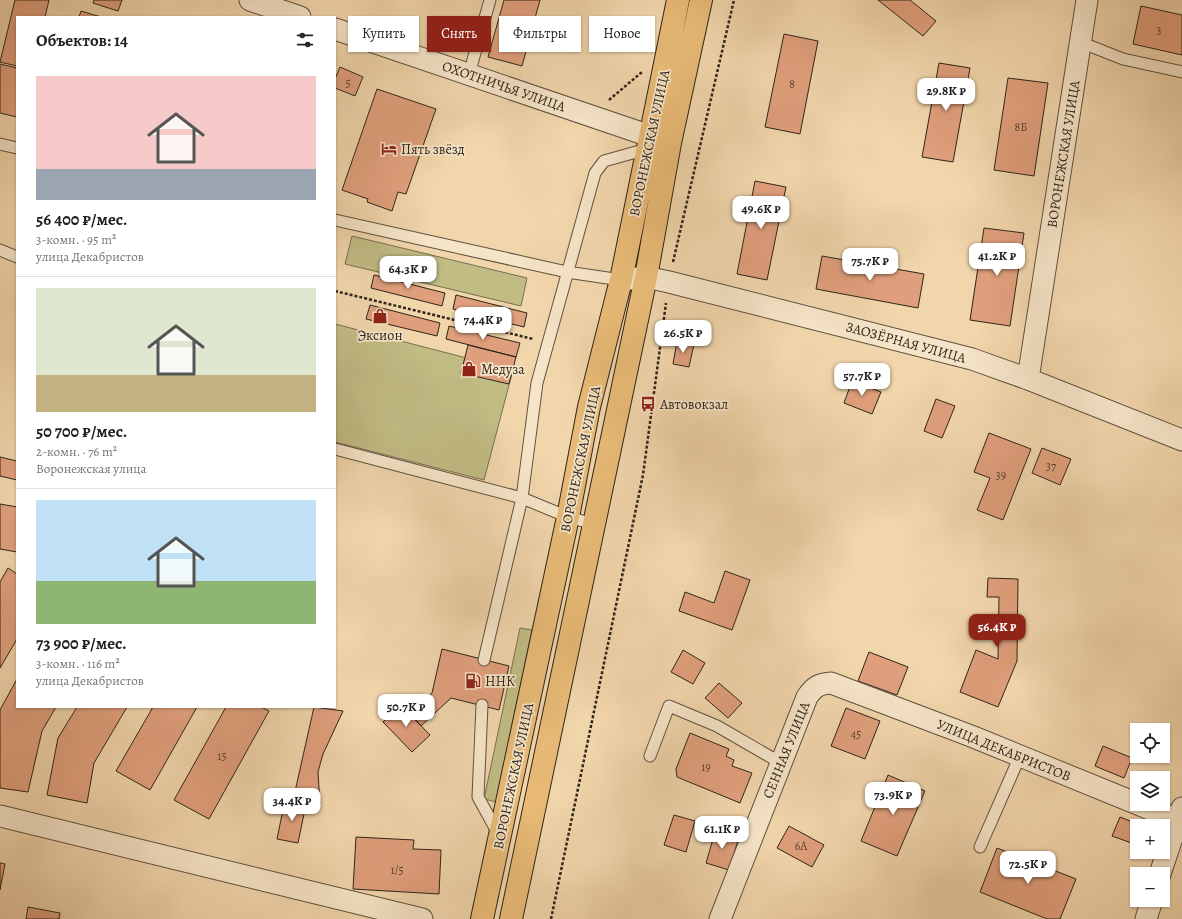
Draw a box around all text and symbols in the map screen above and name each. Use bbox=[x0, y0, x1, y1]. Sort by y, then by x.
chip: Купить bbox=[348, 16, 419, 52]
chip: Снять bbox=[427, 16, 491, 52]
chip: Фильтры bbox=[499, 16, 581, 52]
chip: Новое bbox=[589, 16, 655, 52]
house number: 3 bbox=[1157, 22, 1162, 38]
text: Объектов: 14 bbox=[36, 29, 128, 52]
icon: filters bbox=[294, 29, 316, 51]
street label: ОХОТНИЧЬЯ УЛИЦА bbox=[440, 56, 569, 117]
street label: ВОРОНЕЖСКАЯ УЛИЦА bbox=[625, 67, 674, 218]
house number: 5 bbox=[345, 75, 351, 91]
house number: 8 bbox=[789, 76, 795, 92]
pin: 29.8K ₽ bbox=[909, 78, 983, 112]
street label: ВОРОНЕЖСКАЯ УЛИЦА bbox=[1042, 78, 1085, 229]
text: 29.8K ₽ bbox=[926, 82, 966, 99]
icon: home bbox=[140, 102, 212, 174]
house number: 8Б bbox=[1015, 119, 1027, 135]
hotel icon: Пять звёзд bbox=[380, 140, 398, 158]
place label: Пять звёзд bbox=[401, 140, 465, 159]
pin: 49.6K ₽ bbox=[724, 196, 798, 230]
text: 49.6K ₽ bbox=[741, 200, 781, 217]
text: 56 400 ₽/мес. bbox=[36, 208, 127, 231]
text: 3-комн. · 95 m² bbox=[36, 231, 116, 248]
pin: 41.2K ₽ bbox=[960, 243, 1034, 277]
text: 41.2K ₽ bbox=[978, 247, 1016, 264]
text: улица Декабристов bbox=[36, 248, 144, 265]
pin: 75.7K ₽ bbox=[833, 248, 907, 282]
text: 75.7K ₽ bbox=[851, 252, 889, 269]
pin: 64.3K ₽ bbox=[371, 256, 445, 290]
text: 64.3K ₽ bbox=[389, 260, 427, 277]
shop icon: Эксион bbox=[371, 307, 389, 325]
pin: 74.4K ₽ bbox=[446, 307, 520, 341]
text: 74.4K ₽ bbox=[464, 311, 502, 328]
icon: home bbox=[140, 314, 212, 386]
street label: ЗАОЗЁРНАЯ УЛИЦА bbox=[844, 317, 969, 368]
pin: 26.5K ₽ bbox=[646, 320, 720, 354]
text: 26.5K ₽ bbox=[664, 324, 702, 341]
place label: Эксион bbox=[357, 326, 403, 345]
shop icon: Медуза bbox=[460, 360, 478, 378]
place label: Медуза bbox=[481, 360, 525, 379]
pin: 57.7K ₽ bbox=[825, 363, 899, 397]
text: 57.7K ₽ bbox=[843, 367, 881, 384]
street label: ВОРОНЕЖСКАЯ УЛИЦА bbox=[556, 383, 605, 534]
bus stop icon: Автовокзал bbox=[639, 395, 657, 413]
place label: Автовокзал bbox=[659, 395, 728, 414]
text: 50 700 ₽/мес. bbox=[36, 420, 127, 443]
text: 2-комн. · 76 m² bbox=[36, 443, 117, 460]
house number: 37 bbox=[1046, 458, 1057, 474]
text: Воронежская улица bbox=[36, 460, 147, 477]
house number: 39 bbox=[996, 467, 1006, 483]
icon: home bbox=[140, 526, 212, 598]
pin: 56.4K ₽ bbox=[960, 614, 1034, 648]
text: 56.4K ₽ bbox=[978, 618, 1016, 635]
text: 73 900 ₽/мес. bbox=[36, 632, 127, 655]
text: 3-комн. · 116 m² bbox=[36, 655, 120, 672]
text: улица Декабристов bbox=[36, 672, 144, 689]
fuel station icon: ННК bbox=[464, 672, 482, 690]
place label: ННК bbox=[485, 672, 515, 691]
pin: 50.7K ₽ bbox=[369, 694, 443, 728]
text: 50.7K ₽ bbox=[387, 698, 425, 715]
street label: СЕННАЯ УЛИЦА bbox=[758, 698, 815, 801]
street label: ВОРОНЕЖСКАЯ УЛИЦА bbox=[489, 700, 538, 851]
street label: УЛИЦА ДЕКАБРИСТОВ bbox=[934, 715, 1074, 786]
map controls bbox=[1130, 723, 1170, 907]
button: locate bbox=[1130, 723, 1170, 763]
house number: 45 bbox=[851, 726, 861, 742]
house number: 15 bbox=[217, 748, 227, 764]
house number: 19 bbox=[701, 759, 711, 775]
button: layers bbox=[1130, 771, 1170, 811]
pin: 73.9K ₽ bbox=[856, 782, 930, 816]
text: 73.9K ₽ bbox=[874, 786, 912, 803]
pin: 34.4K ₽ bbox=[255, 788, 329, 822]
text: 34.4K ₽ bbox=[273, 792, 311, 809]
pin: 61.1K ₽ bbox=[685, 816, 759, 850]
button: + bbox=[1130, 819, 1170, 859]
text: 61.1K ₽ bbox=[704, 820, 740, 837]
house number: 6А bbox=[795, 838, 808, 854]
pin: 72.5K ₽ bbox=[991, 851, 1065, 885]
text: 72.5K ₽ bbox=[1009, 855, 1047, 872]
house number: 1/5 bbox=[390, 862, 404, 878]
button: − bbox=[1130, 867, 1170, 907]

